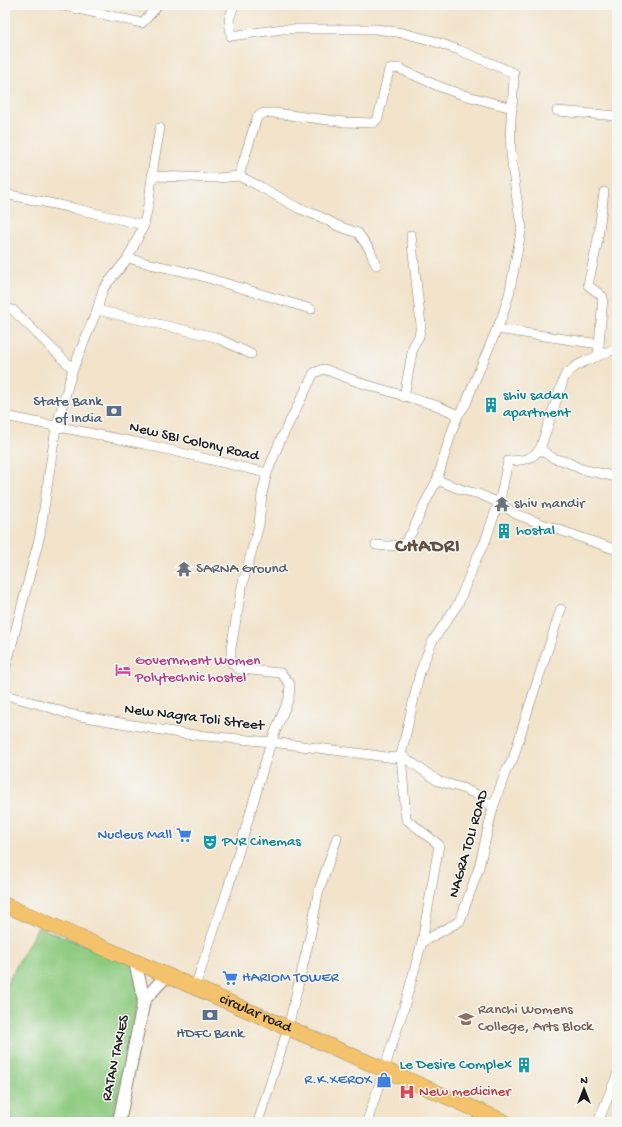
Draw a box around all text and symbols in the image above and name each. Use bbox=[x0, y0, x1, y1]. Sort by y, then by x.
place label: shiv sadan apartment bbox=[503, 387, 572, 422]
place label: State Bank of India bbox=[33, 393, 103, 428]
building icon: shiv sadan apartment bbox=[482, 396, 500, 414]
bank icon: State Bank of India bbox=[105, 402, 123, 420]
street label: New SBI Colony Road bbox=[128, 418, 262, 466]
temple icon: shiv mandir bbox=[493, 495, 511, 513]
place label: shiv mandir bbox=[514, 495, 586, 513]
building icon: hostal bbox=[495, 522, 513, 540]
place label: hostal bbox=[516, 522, 555, 540]
district label: CHADRI bbox=[394, 536, 461, 559]
temple icon: SARNA Ground bbox=[175, 560, 193, 578]
place label: SARNA Ground bbox=[196, 560, 289, 578]
place label: Government Women Polytechnic hostel bbox=[134, 652, 260, 687]
hotel icon: Government Women Polytechnic hostel bbox=[114, 661, 132, 679]
street label: New Nagra Toli Street bbox=[123, 701, 267, 736]
street label: NAGRA TOLI ROAD bbox=[445, 788, 493, 900]
place label: Nucleus Mall bbox=[98, 826, 172, 844]
supermarket icon: Nucleus Mall bbox=[175, 826, 193, 844]
theatre icon: PVR Cinemas bbox=[201, 833, 219, 851]
place label: PVR Cinemas bbox=[221, 833, 301, 851]
supermarket icon: HARIOM TOWER bbox=[221, 969, 239, 987]
place label: HARIOM TOWER bbox=[242, 969, 340, 987]
street label: circular road bbox=[217, 990, 295, 1038]
place label: Ranchi Womens College, Arts Block bbox=[478, 1001, 594, 1036]
bank icon: HDFC Bank bbox=[201, 1006, 219, 1024]
school or university icon: Ranchi Womens College, Arts Block bbox=[457, 1010, 475, 1028]
street label: RATAN TAKIES bbox=[98, 1013, 134, 1103]
place label: HDFC Bank bbox=[176, 1025, 245, 1043]
place label: Le Desire Complex bbox=[399, 1056, 512, 1074]
building icon: Le Desire Complex bbox=[515, 1056, 533, 1074]
north arrow bbox=[564, 1069, 604, 1109]
place label: R.K.XEROX bbox=[304, 1071, 373, 1089]
shop icon: R.K.XEROX bbox=[375, 1071, 393, 1089]
text: N bbox=[580, 1075, 588, 1087]
hospital icon: New mediciner bbox=[398, 1083, 416, 1101]
place label: New mediciner bbox=[419, 1083, 512, 1101]

